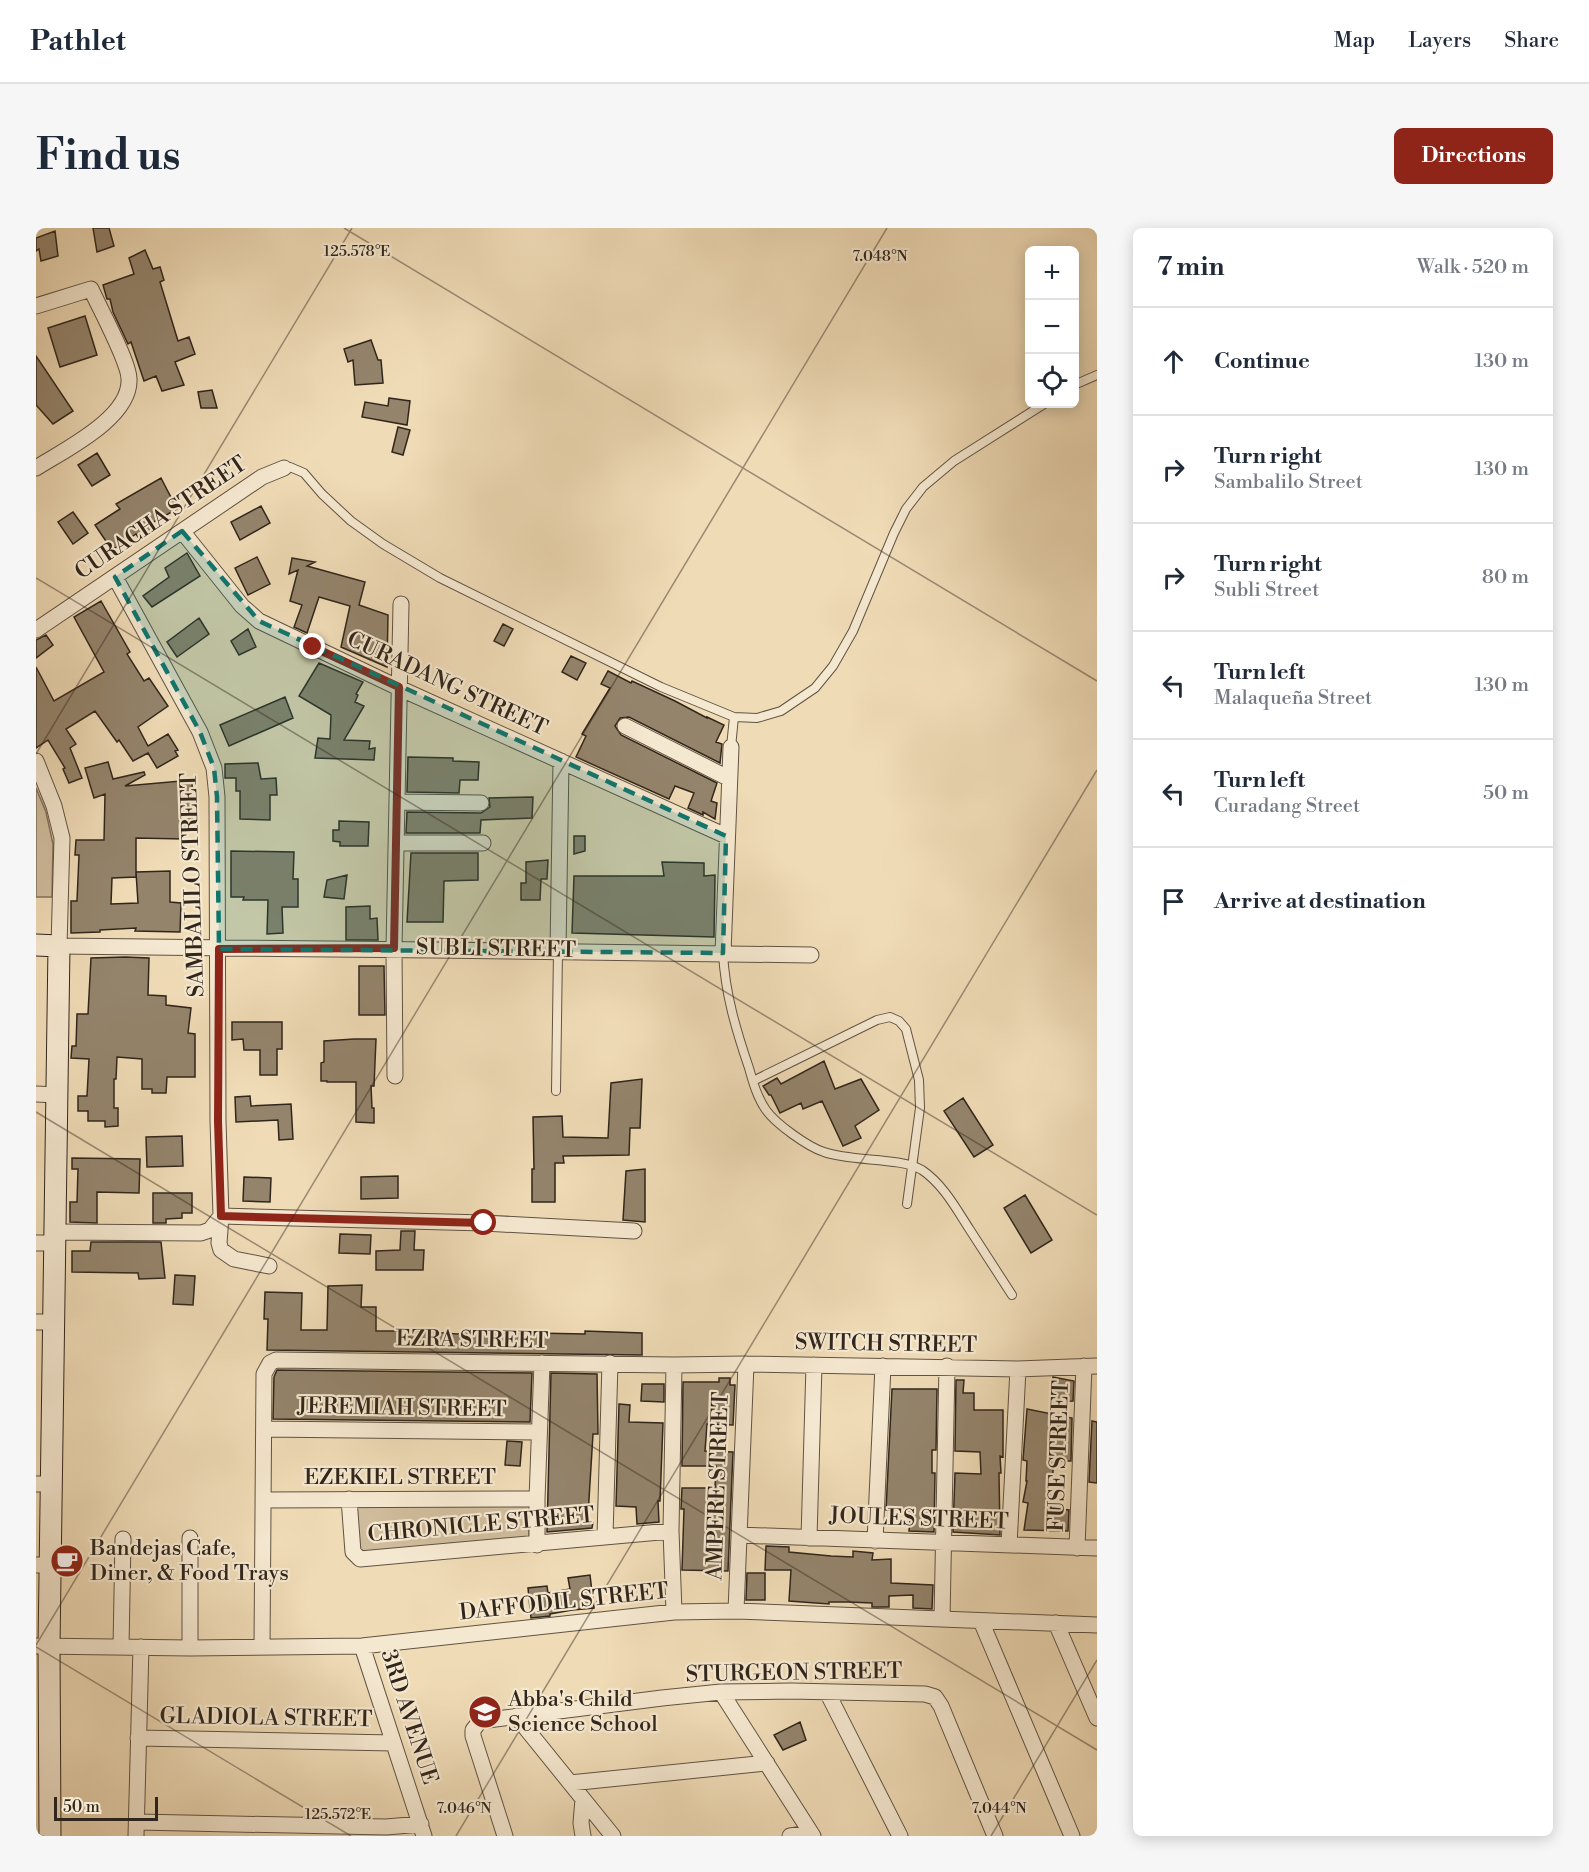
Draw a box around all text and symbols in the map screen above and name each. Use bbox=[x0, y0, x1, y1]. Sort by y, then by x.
text: Pathlet bbox=[30, 24, 126, 59]
text: Map bbox=[1334, 28, 1375, 54]
text: Layers bbox=[1408, 28, 1471, 54]
text: Share bbox=[1504, 28, 1559, 54]
button: Directions bbox=[1394, 128, 1553, 184]
text: Find us bbox=[36, 130, 180, 183]
text: 125.578°E bbox=[324, 242, 390, 261]
map controls bbox=[1025, 246, 1079, 408]
button: + bbox=[1025, 246, 1079, 300]
text: 7.048°N bbox=[852, 247, 908, 266]
text: 7 min bbox=[1157, 251, 1224, 283]
text: Walk · 520 m bbox=[1417, 255, 1529, 280]
button: − bbox=[1025, 300, 1079, 354]
icon: ahead bbox=[1157, 345, 1190, 378]
text: Continue bbox=[1214, 348, 1310, 375]
text: 130 m bbox=[1474, 349, 1529, 374]
button: locate bbox=[1025, 354, 1079, 408]
text: Turn right bbox=[1214, 443, 1322, 470]
street label: CURACHA STREET bbox=[70, 450, 252, 586]
icon: right bbox=[1157, 453, 1190, 486]
text: 130 m bbox=[1474, 457, 1529, 482]
text: Sambalilo Street bbox=[1214, 470, 1363, 495]
text: Turn right bbox=[1214, 551, 1322, 578]
icon: right bbox=[1157, 561, 1190, 594]
text: 80 m bbox=[1482, 565, 1529, 590]
text: Subli Street bbox=[1214, 578, 1319, 603]
street label: CURADANG STREET bbox=[343, 626, 551, 742]
route end bbox=[299, 633, 325, 659]
text: Turn left bbox=[1214, 659, 1305, 686]
icon: left bbox=[1157, 669, 1190, 702]
text: 130 m bbox=[1474, 673, 1529, 698]
text: Malaqueña Street bbox=[1214, 686, 1372, 711]
text: Turn left bbox=[1214, 767, 1305, 794]
street label: SAMBALILO STREET bbox=[176, 772, 210, 998]
icon: left bbox=[1157, 777, 1190, 810]
text: 50 m bbox=[1483, 781, 1529, 806]
text: Curadang Street bbox=[1214, 794, 1360, 819]
icon: arrive bbox=[1157, 885, 1190, 918]
text: Arrive at destination bbox=[1214, 888, 1426, 915]
street label: SUBLI STREET bbox=[416, 934, 576, 964]
route start bbox=[470, 1209, 496, 1235]
street label: EZRA STREET bbox=[395, 1325, 549, 1355]
street label: SWITCH STREET bbox=[795, 1329, 977, 1359]
street label: FUSE STREET bbox=[1043, 1380, 1075, 1532]
street label: AMPERE STREET bbox=[701, 1391, 735, 1582]
street label: JEREMIAH STREET bbox=[296, 1393, 507, 1423]
street label: EZEKIEL STREET bbox=[304, 1464, 496, 1491]
street label: CHRONICLE STREET bbox=[366, 1502, 596, 1548]
street label: JOULES STREET bbox=[828, 1502, 1009, 1536]
place label: Bandejas Cafe, Diner, & Food Trays bbox=[89, 1535, 289, 1587]
cafe icon: Bandejas Cafe, Diner, & Food Trays bbox=[49, 1543, 85, 1579]
street label: DAFFODIL STREET bbox=[458, 1578, 670, 1626]
street label: 3RD AVENUE bbox=[374, 1646, 444, 1788]
street label: STURGEON STREET bbox=[685, 1658, 903, 1688]
place label: Abba's Child Science School bbox=[507, 1686, 658, 1738]
school or university icon: Abba's Child Science School bbox=[467, 1694, 503, 1730]
street label: GLADIOLA STREET bbox=[159, 1703, 373, 1733]
scale bar bbox=[54, 1794, 158, 1822]
text: 50 m bbox=[63, 1797, 100, 1817]
text: 7.046°N bbox=[436, 1799, 492, 1818]
text: 7.044°N bbox=[971, 1799, 1027, 1818]
text: 125.572°E bbox=[305, 1805, 371, 1824]

